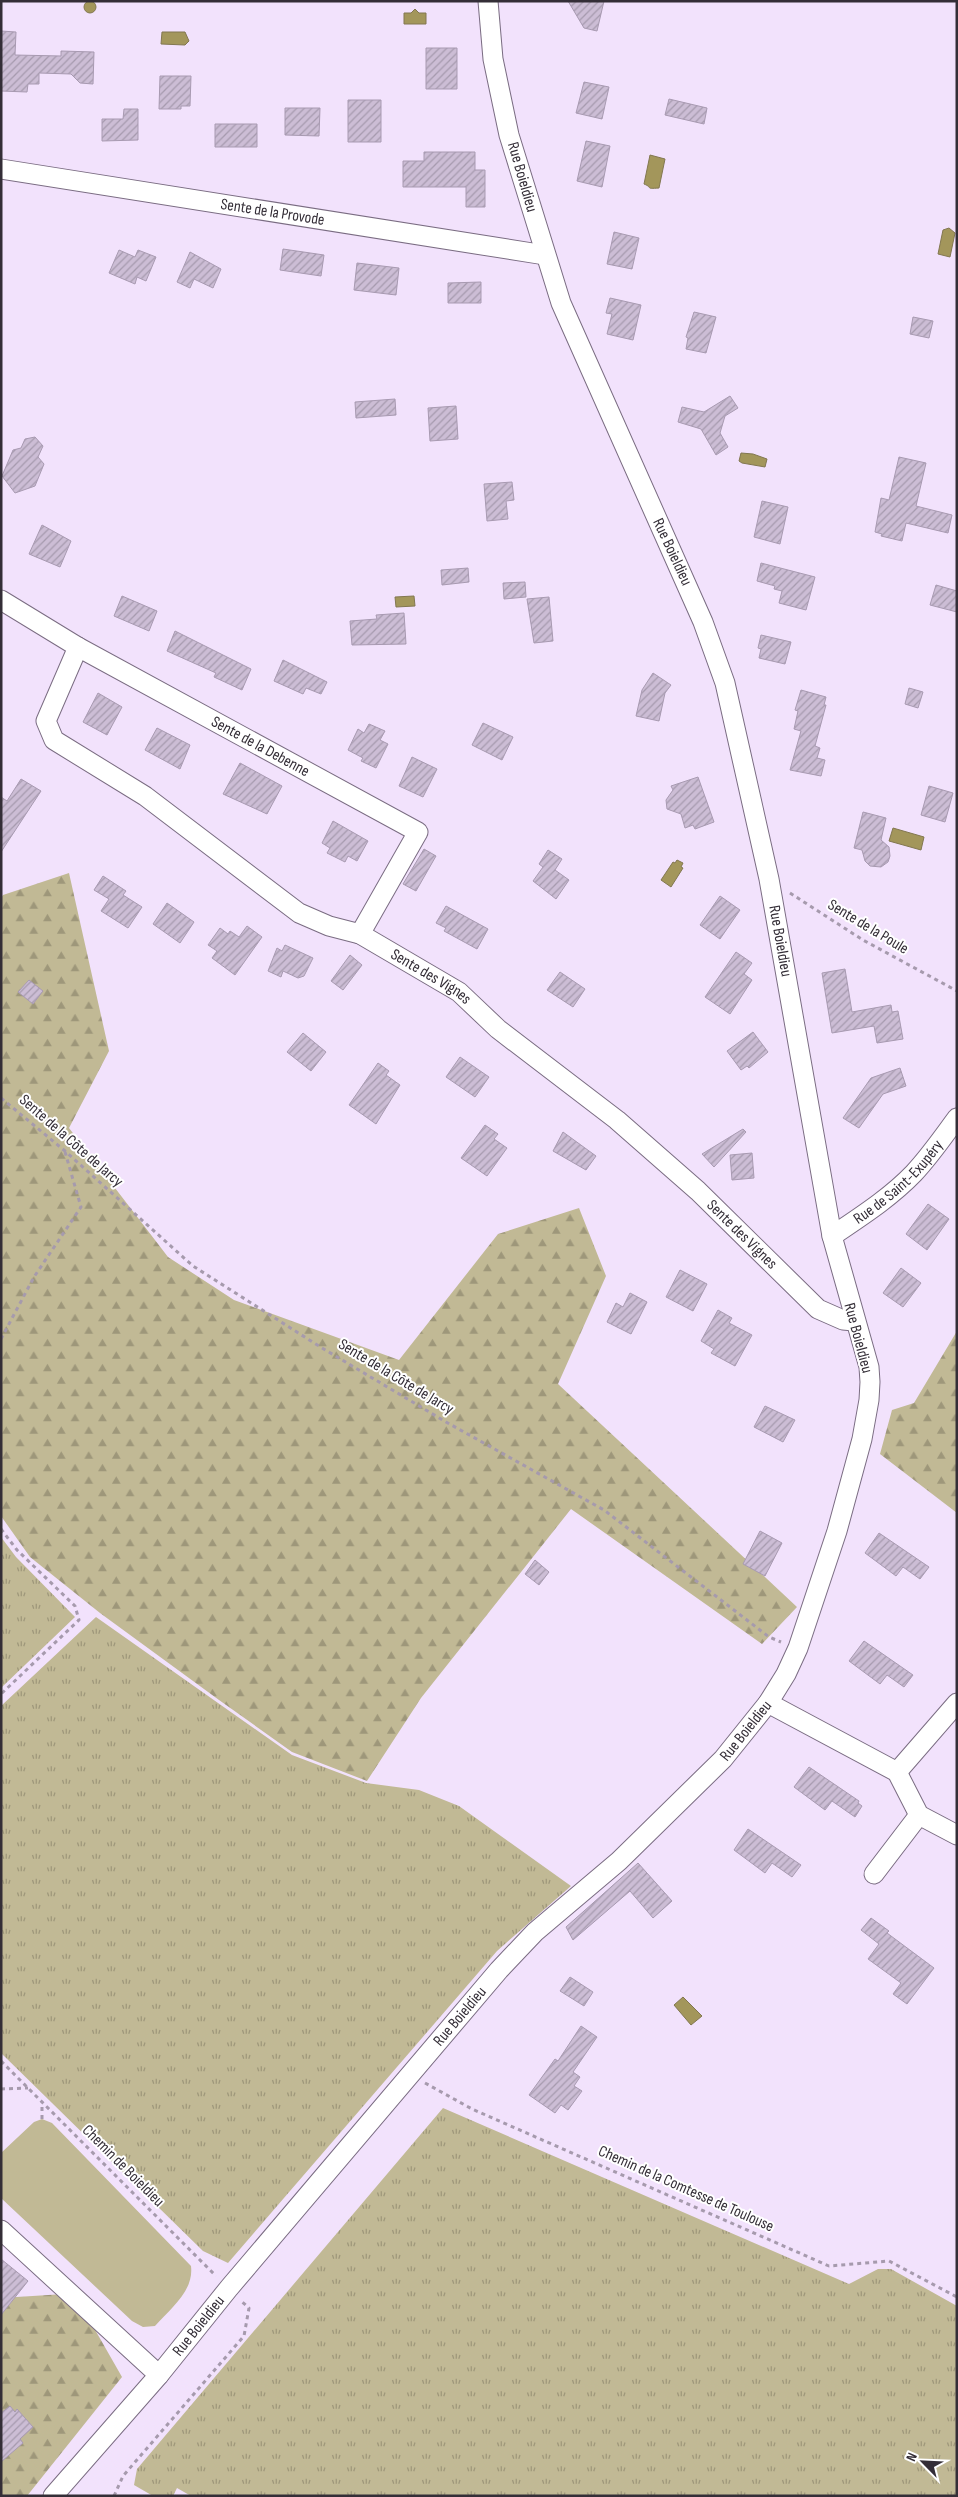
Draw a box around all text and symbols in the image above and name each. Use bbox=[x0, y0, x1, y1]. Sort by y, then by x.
street label: Rue Boieldieu bbox=[503, 140, 541, 214]
street label: Sente de la Provode bbox=[219, 194, 326, 230]
street label: Rue Boieldieu bbox=[648, 515, 696, 589]
street label: Sente de la Debenne bbox=[208, 712, 313, 781]
street label: Sente de la Poule bbox=[824, 895, 912, 959]
street label: Rue Boieldieu bbox=[764, 904, 796, 978]
street label: Sente des Vignes bbox=[387, 945, 476, 1008]
street label: Sente de la Côte de Jarcy bbox=[15, 1091, 127, 1191]
street label: Rue de Saint-Exupéry bbox=[850, 1136, 947, 1228]
street label: Sente des Vignes bbox=[703, 1196, 781, 1273]
street label: Rue Boieldieu bbox=[840, 1301, 876, 1375]
street label: Sente de la Côte de Jarcy bbox=[335, 1335, 457, 1419]
street label: Rue Boieldieu bbox=[716, 1697, 776, 1765]
street label: Rue Boieldieu bbox=[429, 1983, 490, 2050]
street label: Chemin de Boieldieu bbox=[78, 2121, 168, 2211]
street label: Chemin de la Comtesse de Toulouse bbox=[595, 2142, 777, 2236]
street label: Rue Boieldieu bbox=[169, 2292, 229, 2360]
north arrow bbox=[898, 2437, 948, 2487]
text: N bbox=[902, 2450, 921, 2464]

